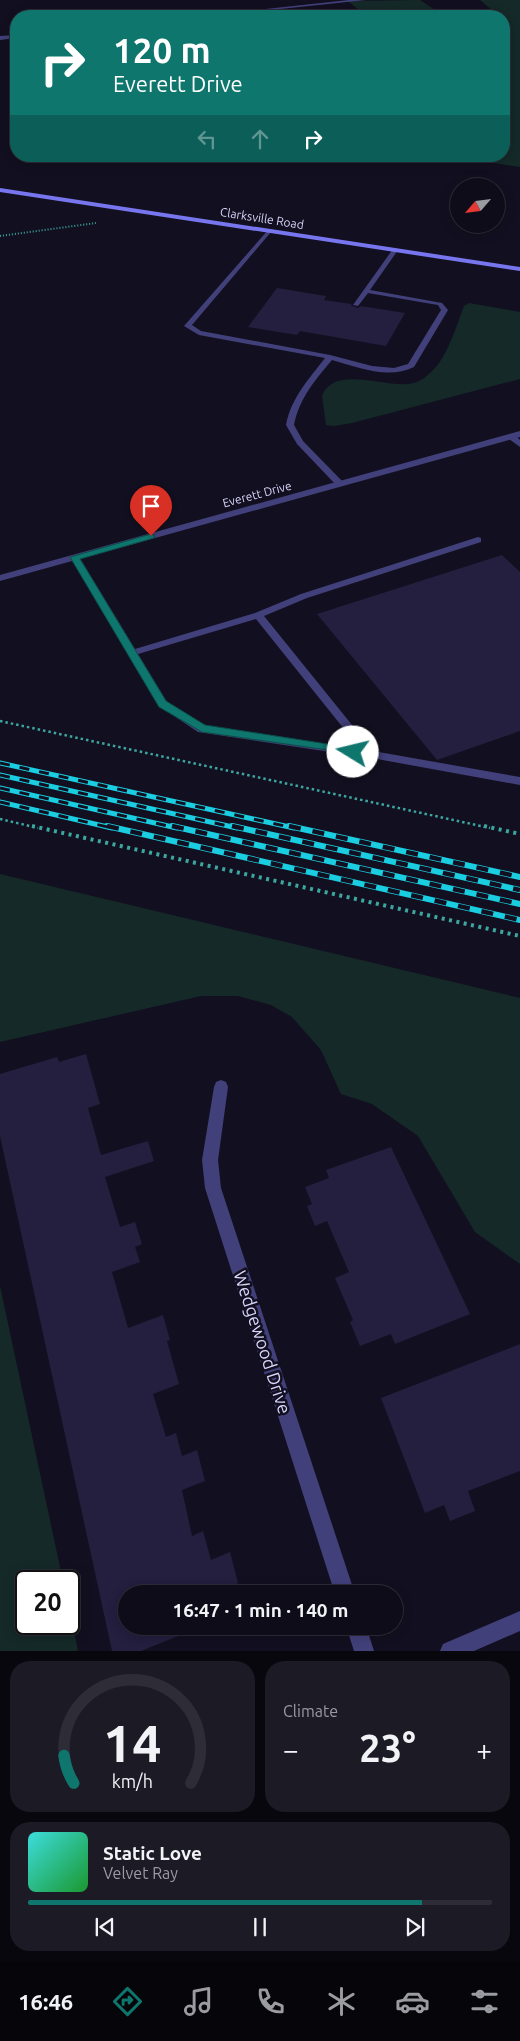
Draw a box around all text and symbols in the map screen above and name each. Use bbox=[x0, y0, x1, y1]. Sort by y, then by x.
icon: right bbox=[30, 30, 95, 95]
text: 120 m bbox=[113, 30, 211, 70]
text: Everett Drive bbox=[113, 71, 243, 96]
icon: left bbox=[193, 125, 221, 153]
icon: ahead bbox=[246, 125, 274, 153]
icon: right bbox=[299, 125, 327, 153]
north arrow bbox=[450, 178, 505, 232]
map controls bbox=[450, 178, 505, 233]
street label: Clarksville Road bbox=[219, 205, 305, 231]
street label: Everett Drive bbox=[221, 479, 293, 509]
pin bbox=[130, 485, 172, 536]
icon: arrive bbox=[137, 492, 165, 520]
position arrow bbox=[326, 725, 378, 777]
street label: Wedgewood Drive bbox=[230, 1268, 296, 1416]
speed limit sign: 20 bbox=[15, 1570, 80, 1635]
text: 16:47 · 1 min · 140 m bbox=[173, 1599, 348, 1621]
text: Climate bbox=[283, 1702, 338, 1720]
text: 14 bbox=[103, 1714, 162, 1772]
text: 23° bbox=[359, 1727, 416, 1769]
text: − bbox=[283, 1734, 299, 1765]
text: + bbox=[476, 1734, 492, 1765]
text: km/h bbox=[112, 1771, 153, 1791]
text: Static Love bbox=[103, 1842, 202, 1864]
text: Velvet Ray bbox=[103, 1864, 178, 1882]
icon: previous bbox=[91, 1913, 119, 1941]
icon: pause bbox=[246, 1913, 274, 1941]
icon: next bbox=[401, 1913, 429, 1941]
icon: directions bbox=[110, 1984, 145, 2019]
icon: music bbox=[181, 1984, 216, 2019]
icon: phone bbox=[253, 1984, 288, 2019]
icon: climate bbox=[324, 1984, 359, 2019]
icon: car bbox=[395, 1984, 430, 2019]
icon: filters bbox=[467, 1984, 502, 2019]
text: 16:46 bbox=[18, 1989, 73, 2014]

